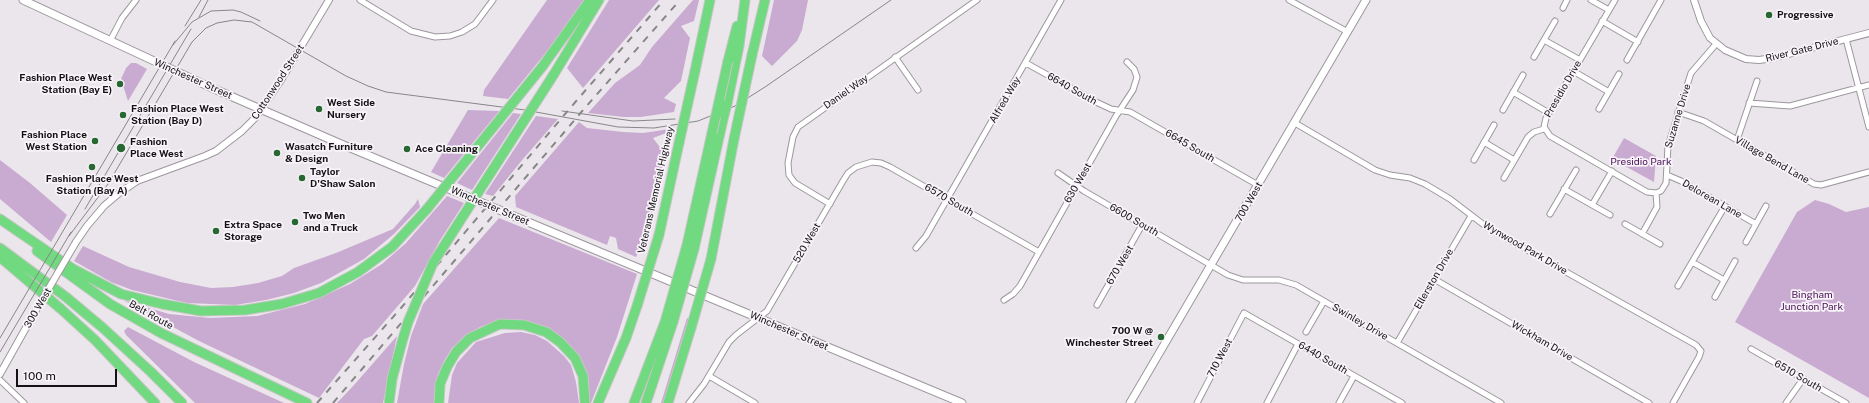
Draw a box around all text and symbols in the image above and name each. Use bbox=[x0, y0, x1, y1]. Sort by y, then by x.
place label: Progressive bbox=[1777, 9, 1833, 21]
marker: Progressive bbox=[1764, 10, 1774, 20]
street label: River Gate Drive bbox=[1764, 35, 1840, 65]
street label: Cottonwood Street bbox=[249, 42, 307, 122]
street label: Winchester Street bbox=[152, 56, 234, 102]
street label: Presidio Drive bbox=[1542, 58, 1584, 120]
street label: 6640 South bbox=[1045, 70, 1099, 108]
place label: Fashion Place West Station (Bay E) bbox=[19, 72, 112, 96]
street label: Daniel Way bbox=[821, 72, 871, 112]
street label: Alfred Way bbox=[987, 75, 1023, 125]
marker: Fashion Place West Station (Bay E) bbox=[115, 79, 125, 89]
street label: Suzanne Drive bbox=[1663, 82, 1693, 150]
place label: West Side Nursery bbox=[327, 97, 375, 120]
place label: Fashion Place West Station (Bay D) bbox=[131, 103, 224, 126]
marker: West Side Nursery bbox=[314, 104, 324, 114]
marker: Fashion Place West Station (Bay D) bbox=[118, 110, 128, 120]
street label: Veterans Memorial Highway bbox=[636, 125, 676, 255]
street label: 6645 South bbox=[1163, 127, 1217, 165]
place label: Fashion Place West Station bbox=[21, 129, 87, 152]
street label: Village Bend Lane bbox=[1733, 134, 1811, 186]
marker: Fashion Place West Station bbox=[90, 136, 100, 146]
place label: Fashion Place West bbox=[130, 136, 183, 160]
place label: Wasatch Furniture & Design bbox=[285, 141, 373, 164]
marker: Fashion Place West bbox=[115, 142, 127, 154]
place label: Ace Cleaning bbox=[415, 143, 478, 155]
marker: Ace Cleaning bbox=[402, 144, 412, 154]
marker: Wasatch Furniture & Design bbox=[272, 148, 282, 158]
park label: Presidio Park bbox=[1610, 156, 1672, 168]
street label: 630 West bbox=[1062, 161, 1094, 205]
marker: Fashion Place West Station (Bay A) bbox=[87, 162, 97, 172]
place label: Taylor D'Shaw Salon bbox=[310, 166, 375, 190]
place label: Fashion Place West Station (Bay A) bbox=[46, 173, 138, 196]
marker: Taylor D'Shaw Salon bbox=[297, 173, 307, 183]
street label: Delorean Lane bbox=[1680, 177, 1744, 221]
street label: 700 West bbox=[1233, 180, 1265, 224]
street label: 6570 South bbox=[922, 181, 976, 219]
street label: Winchester Street bbox=[449, 184, 531, 228]
street label: 6600 South bbox=[1107, 201, 1161, 239]
place label: Two Men and a Truck bbox=[303, 210, 358, 234]
marker: Two Men and a Truck bbox=[290, 217, 300, 227]
place label: Extra Space Storage bbox=[224, 219, 282, 242]
street label: Wynwood Park Drive bbox=[1481, 219, 1569, 277]
street label: 520 West bbox=[791, 221, 823, 265]
marker: Extra Space Storage bbox=[211, 226, 221, 236]
street label: 670 West bbox=[1104, 243, 1136, 287]
street label: Ellerston Drive bbox=[1412, 247, 1456, 311]
street label: 300 West bbox=[22, 286, 54, 330]
park label: Bingham Junction Park bbox=[1781, 289, 1843, 312]
street label: Belt Route bbox=[127, 298, 175, 332]
street label: Swinley Drive bbox=[1330, 301, 1390, 343]
street label: Winchester Street bbox=[748, 309, 830, 353]
street label: Wickham Drive bbox=[1509, 318, 1575, 364]
place label: 700 W @ Winchester Street bbox=[1066, 325, 1153, 348]
marker: 700 W @ Winchester Street bbox=[1156, 332, 1166, 342]
street label: 710 West bbox=[1205, 336, 1235, 380]
street label: 6440 South bbox=[1296, 339, 1350, 377]
street label: 6510 South bbox=[1772, 358, 1824, 394]
scale bar bbox=[18, 361, 119, 387]
text: 100 m bbox=[23, 369, 56, 383]

